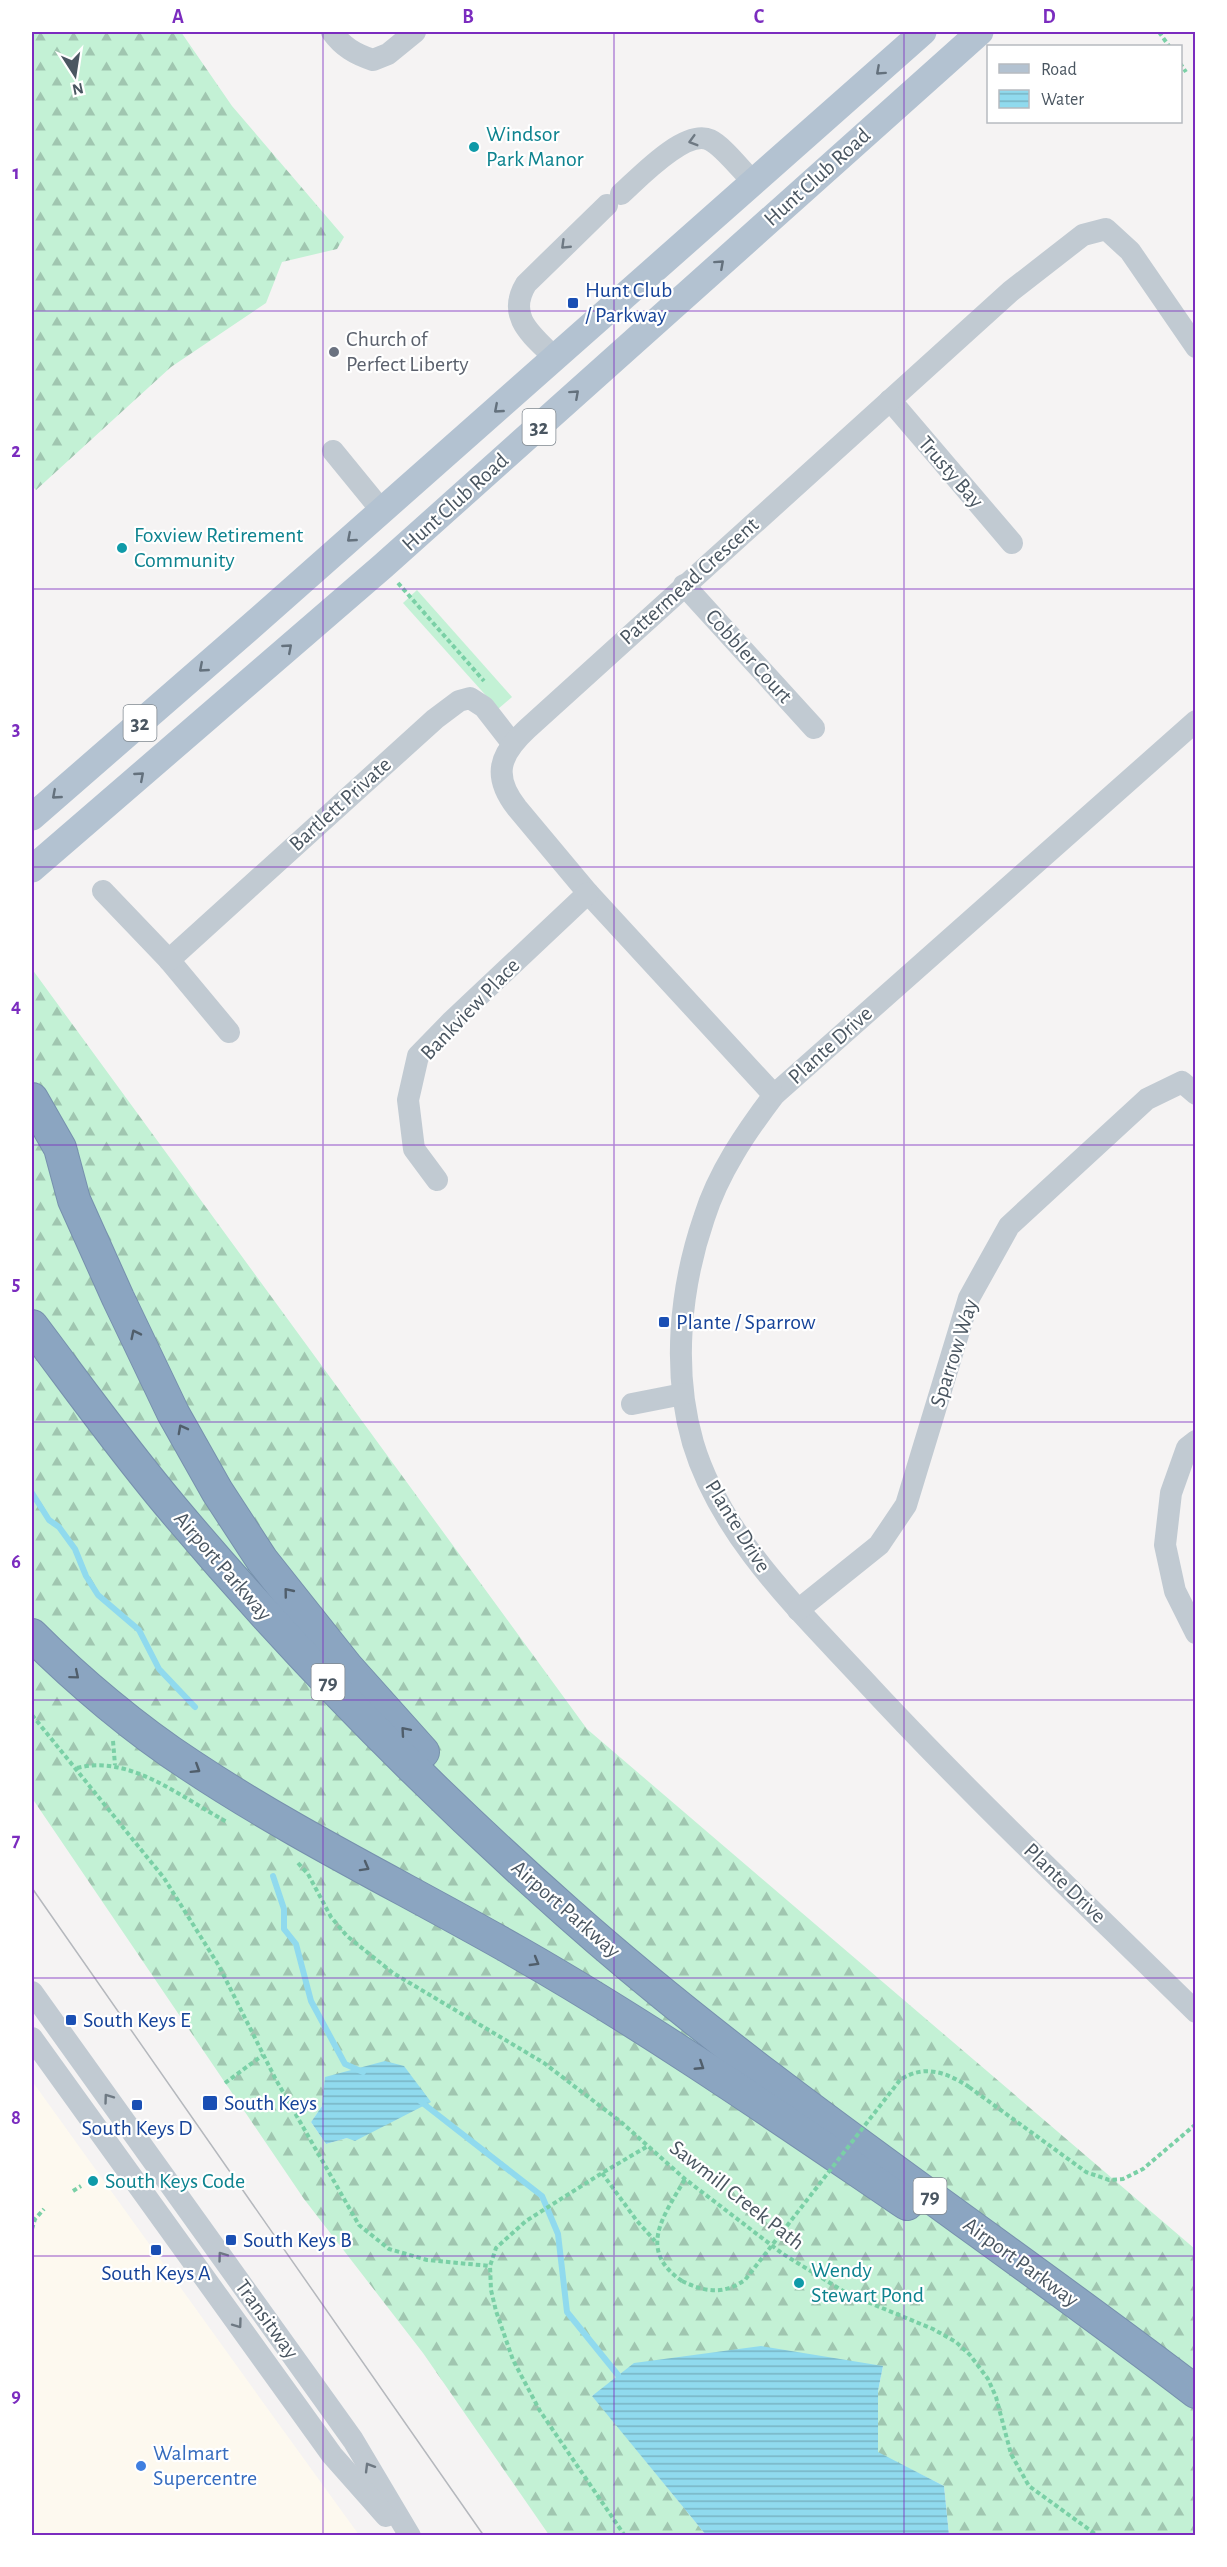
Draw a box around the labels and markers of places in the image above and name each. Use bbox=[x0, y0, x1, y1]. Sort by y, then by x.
place label: Windsor Park Manor bbox=[486, 123, 584, 170]
marker: Windsor Park Manor bbox=[467, 140, 481, 154]
place label: Hunt Club / Parkway bbox=[585, 279, 672, 326]
marker: Hunt Club / Parkway bbox=[566, 296, 580, 310]
place label: Church of Perfect Liberty bbox=[346, 328, 469, 375]
marker: Church of Perfect Liberty bbox=[327, 345, 341, 359]
place label: Foxview Retirement Community bbox=[134, 524, 303, 571]
marker: Foxview Retirement Community bbox=[115, 541, 129, 555]
place label: Plante / Sparrow bbox=[676, 1311, 816, 1333]
marker: Plante / Sparrow bbox=[657, 1315, 671, 1329]
place label: South Keys E bbox=[83, 2009, 191, 2031]
marker: South Keys E bbox=[64, 2013, 78, 2027]
place label: South Keys bbox=[224, 2092, 317, 2114]
marker: South Keys bbox=[201, 2094, 219, 2112]
marker: South Keys D bbox=[130, 2098, 144, 2112]
place label: South Keys D bbox=[81, 2117, 193, 2139]
place label: South Keys Code bbox=[105, 2170, 245, 2192]
marker: South Keys Code bbox=[86, 2174, 100, 2188]
place label: South Keys B bbox=[243, 2229, 352, 2251]
marker: South Keys B bbox=[224, 2233, 238, 2247]
marker: South Keys A bbox=[149, 2243, 163, 2257]
place label: Wendy Stewart Pond bbox=[811, 2259, 924, 2306]
place label: South Keys A bbox=[101, 2262, 211, 2284]
marker: Wendy Stewart Pond bbox=[792, 2276, 806, 2290]
place label: Walmart Supercentre bbox=[153, 2442, 257, 2489]
marker: Walmart Supercentre bbox=[134, 2459, 148, 2473]

